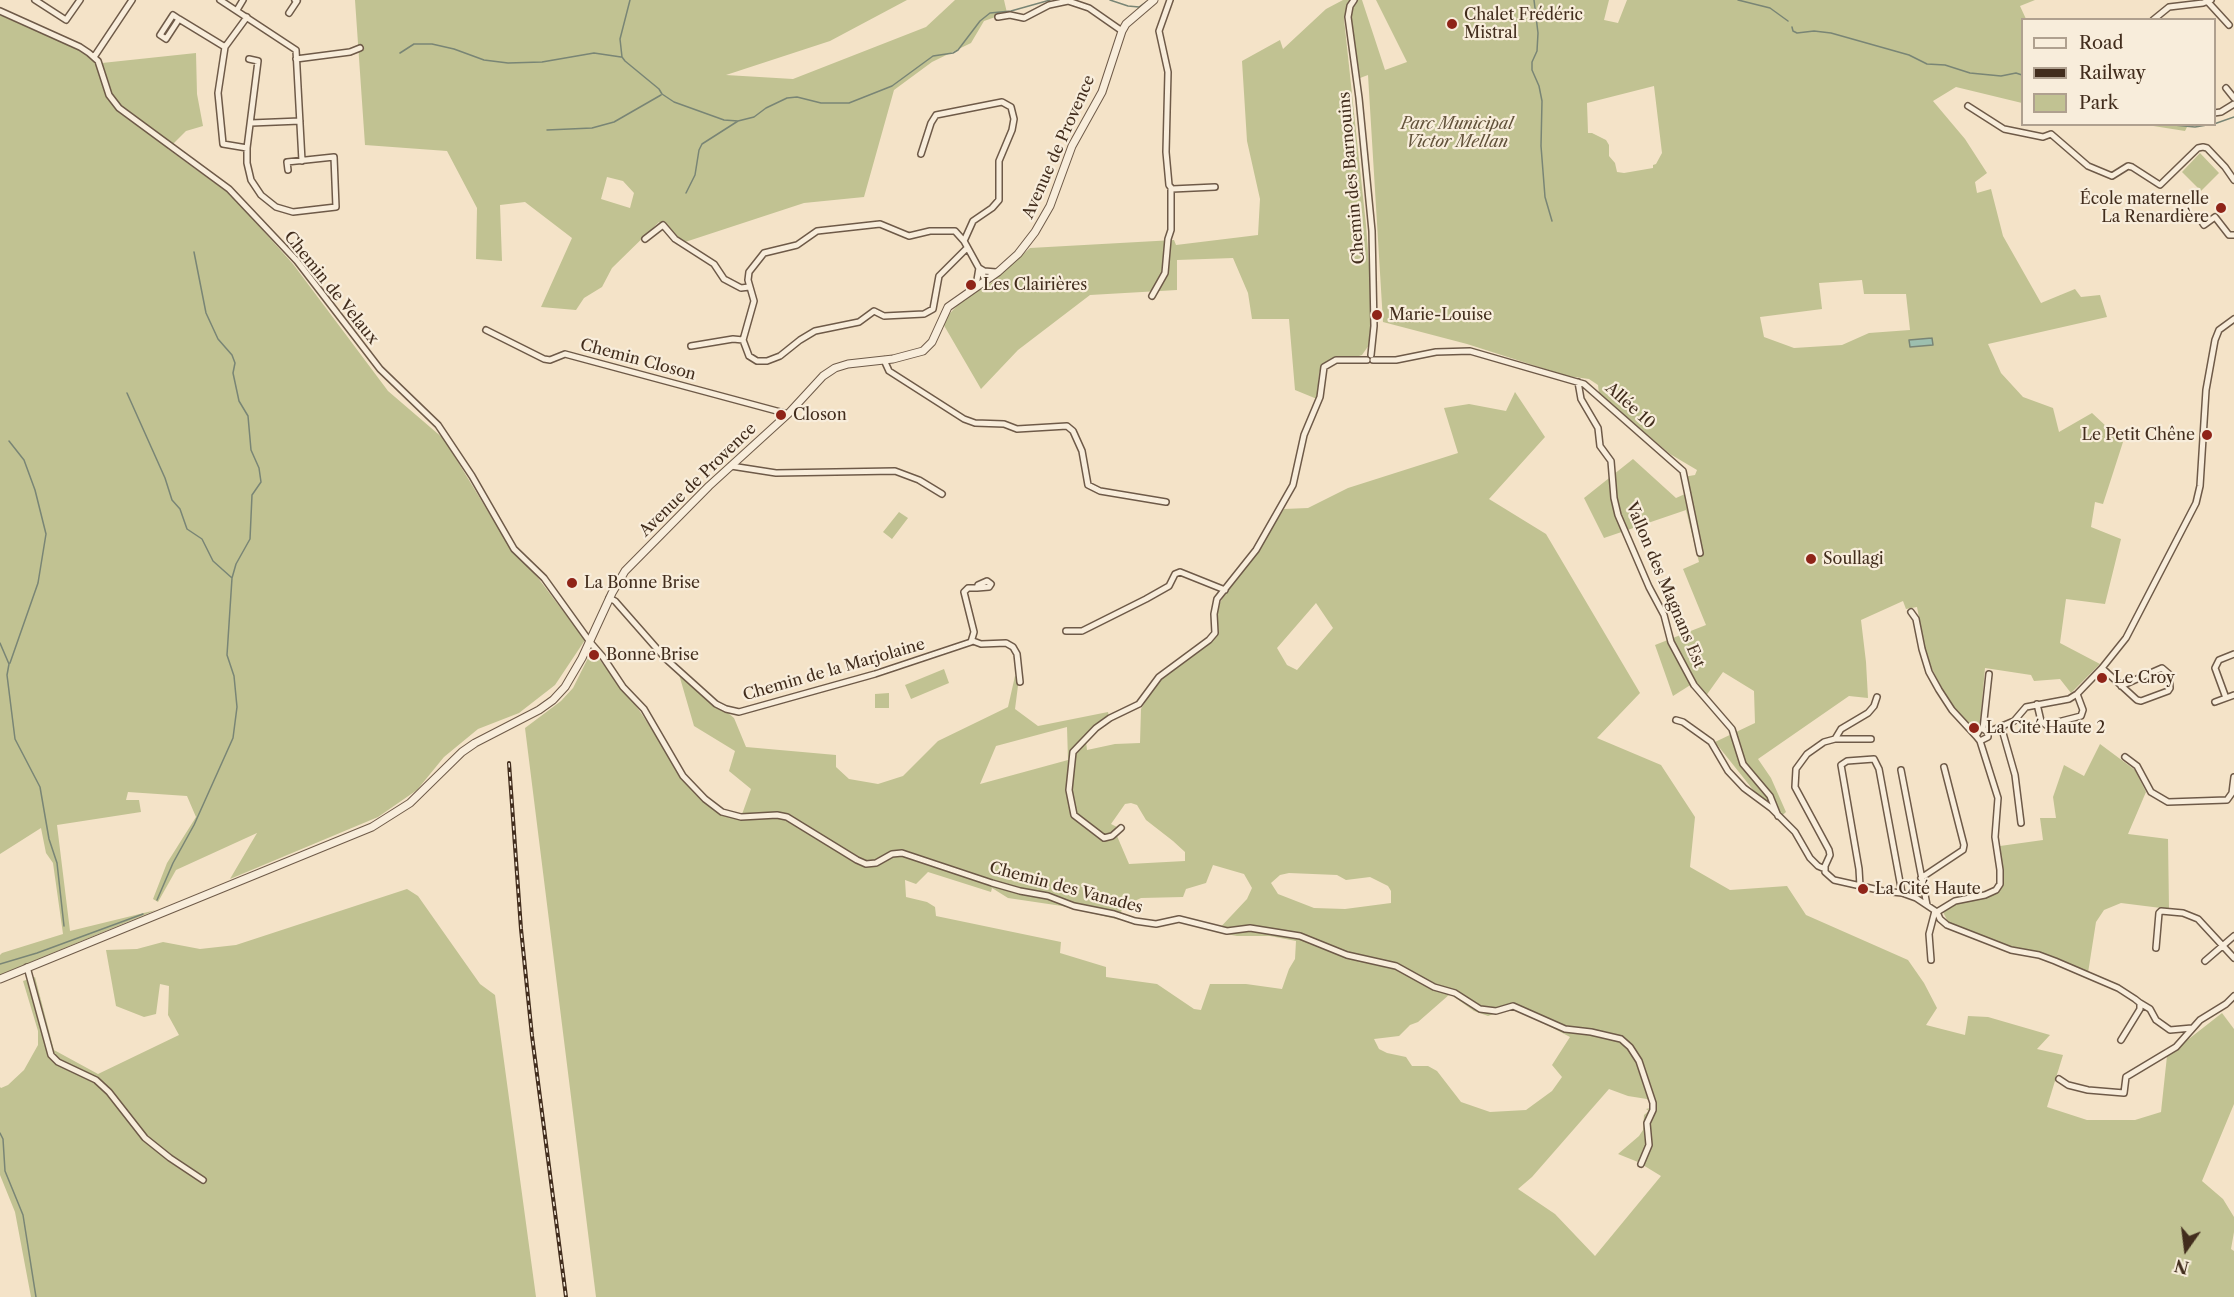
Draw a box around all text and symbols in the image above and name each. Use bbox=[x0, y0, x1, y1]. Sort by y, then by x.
place label: Chalet Frédéric Mistral bbox=[1464, 5, 1583, 43]
marker: Chalet Frédéric Mistral bbox=[1445, 17, 1459, 31]
legend bbox=[2021, 18, 2216, 126]
text: Road bbox=[2079, 32, 2124, 54]
text: Railway bbox=[2079, 62, 2146, 84]
street label: Avenue de Provence bbox=[1019, 72, 1099, 222]
street label: Chemin des Barnouins bbox=[1335, 91, 1369, 265]
text: Park bbox=[2079, 92, 2118, 114]
park label: Parc Municipal Victor Mellan bbox=[1401, 114, 1513, 152]
place label: École maternelle La Renardière bbox=[2080, 189, 2209, 227]
marker: École maternelle La Renardière bbox=[2214, 201, 2228, 215]
street label: Chemin de Velaux bbox=[280, 228, 382, 348]
place label: Les Clairières bbox=[983, 275, 1087, 295]
marker: Les Clairières bbox=[964, 278, 978, 292]
place label: Marie-Louise bbox=[1389, 305, 1492, 325]
marker: Marie-Louise bbox=[1370, 308, 1384, 322]
street label: Chemin Closon bbox=[578, 335, 698, 385]
street label: Allée 10 bbox=[1601, 379, 1659, 433]
place label: Closon bbox=[793, 405, 847, 425]
marker: Closon bbox=[774, 408, 788, 422]
street label: Avenue de Provence bbox=[636, 419, 760, 541]
place label: Le Petit Chêne bbox=[2081, 425, 2195, 445]
marker: Le Petit Chêne bbox=[2200, 428, 2214, 442]
street label: Vallon des Magnans Est bbox=[1621, 499, 1709, 671]
place label: Soullagi bbox=[1823, 549, 1884, 569]
marker: Soullagi bbox=[1804, 552, 1818, 566]
place label: La Bonne Brise bbox=[584, 573, 700, 593]
marker: La Bonne Brise bbox=[565, 576, 579, 590]
street label: Chemin de la Marjolaine bbox=[741, 635, 927, 705]
place label: Bonne Brise bbox=[606, 645, 699, 665]
marker: Bonne Brise bbox=[587, 648, 601, 662]
place label: Le Croy bbox=[2114, 668, 2175, 688]
marker: Le Croy bbox=[2095, 671, 2109, 685]
place label: La Cité Haute 2 bbox=[1986, 718, 2105, 738]
marker: La Cité Haute 2 bbox=[1967, 721, 1981, 735]
street label: Chemin des Vanades bbox=[987, 858, 1145, 918]
place label: La Cité Haute bbox=[1875, 879, 1981, 899]
marker: La Cité Haute bbox=[1856, 882, 1870, 896]
north arrow bbox=[2156, 1219, 2216, 1279]
text: N bbox=[2172, 1255, 2191, 1278]

